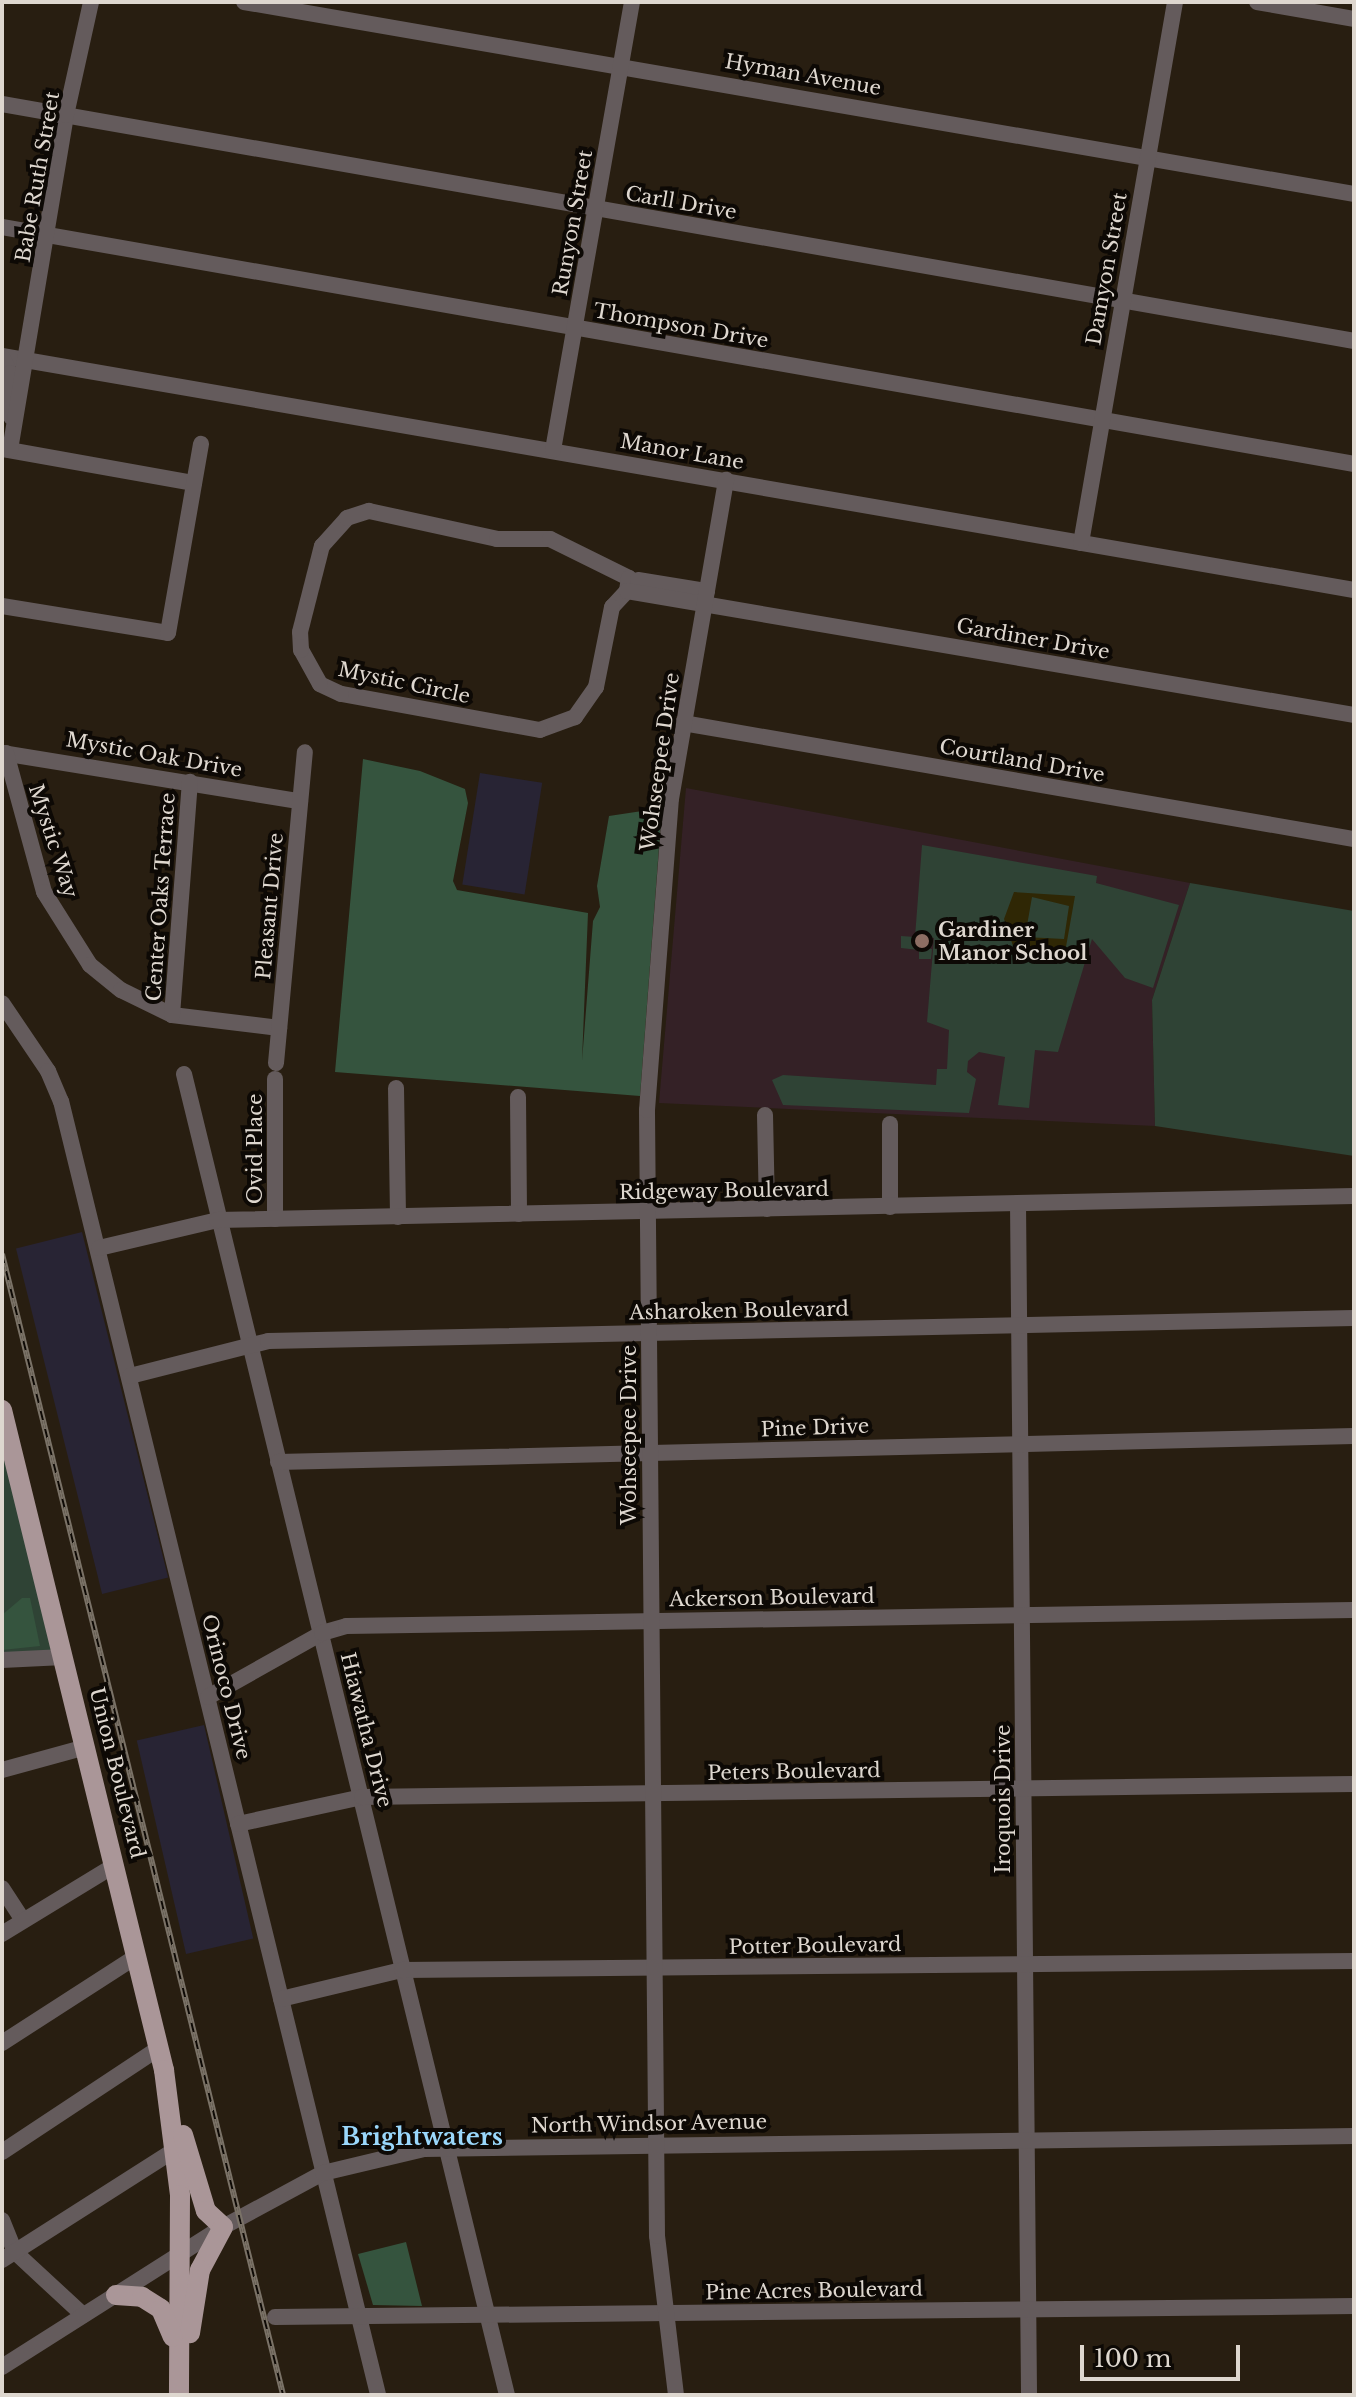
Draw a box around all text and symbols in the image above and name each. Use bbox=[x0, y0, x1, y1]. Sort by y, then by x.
street label: Hyman Avenue bbox=[723, 49, 883, 101]
street label: Babe Ruth Street bbox=[11, 90, 65, 264]
street label: Runyon Street bbox=[548, 148, 598, 298]
street label: Carll Drive bbox=[623, 181, 739, 225]
street label: Damyon Street bbox=[1082, 191, 1132, 347]
street label: Thompson Drive bbox=[592, 299, 770, 353]
street label: Manor Lane bbox=[618, 429, 746, 475]
street label: Gardiner Drive bbox=[954, 614, 1112, 664]
street label: Mystic Circle bbox=[336, 657, 472, 709]
street label: Wohseepee Drive bbox=[636, 671, 684, 853]
street label: Mystic Oak Drive bbox=[64, 728, 244, 782]
street label: Courtland Drive bbox=[937, 735, 1107, 787]
street label: Mystic Way bbox=[23, 781, 83, 901]
street label: Center Oaks Terrace bbox=[142, 791, 180, 1003]
street label: Pleasant Drive bbox=[252, 832, 288, 980]
place label: Gardiner Manor School bbox=[938, 918, 1088, 965]
marker: Gardiner Manor School bbox=[913, 932, 931, 950]
street label: Ovid Place bbox=[243, 1094, 267, 1204]
street label: Ridgeway Boulevard bbox=[618, 1177, 830, 1205]
street label: Asharoken Boulevard bbox=[629, 1297, 849, 1325]
street label: Wohseepee Drive bbox=[617, 1345, 641, 1525]
street label: Pine Drive bbox=[760, 1414, 870, 1442]
street label: Ackerson Boulevard bbox=[669, 1584, 875, 1612]
street label: Orinoco Drive bbox=[196, 1612, 256, 1762]
street label: Hiawatha Drive bbox=[335, 1650, 397, 1810]
street label: Union Boulevard bbox=[84, 1685, 150, 1861]
street label: Iroquois Drive bbox=[991, 1724, 1015, 1874]
street label: Peters Boulevard bbox=[707, 1758, 881, 1786]
street label: Potter Boulevard bbox=[728, 1932, 902, 1960]
street label: North Windsor Avenue bbox=[530, 2110, 768, 2138]
district label: Brightwaters bbox=[341, 2123, 503, 2151]
street label: Pine Acres Boulevard bbox=[705, 2277, 923, 2305]
scale bar bbox=[1084, 2329, 1244, 2379]
text: 100 m bbox=[1094, 2344, 1172, 2373]

